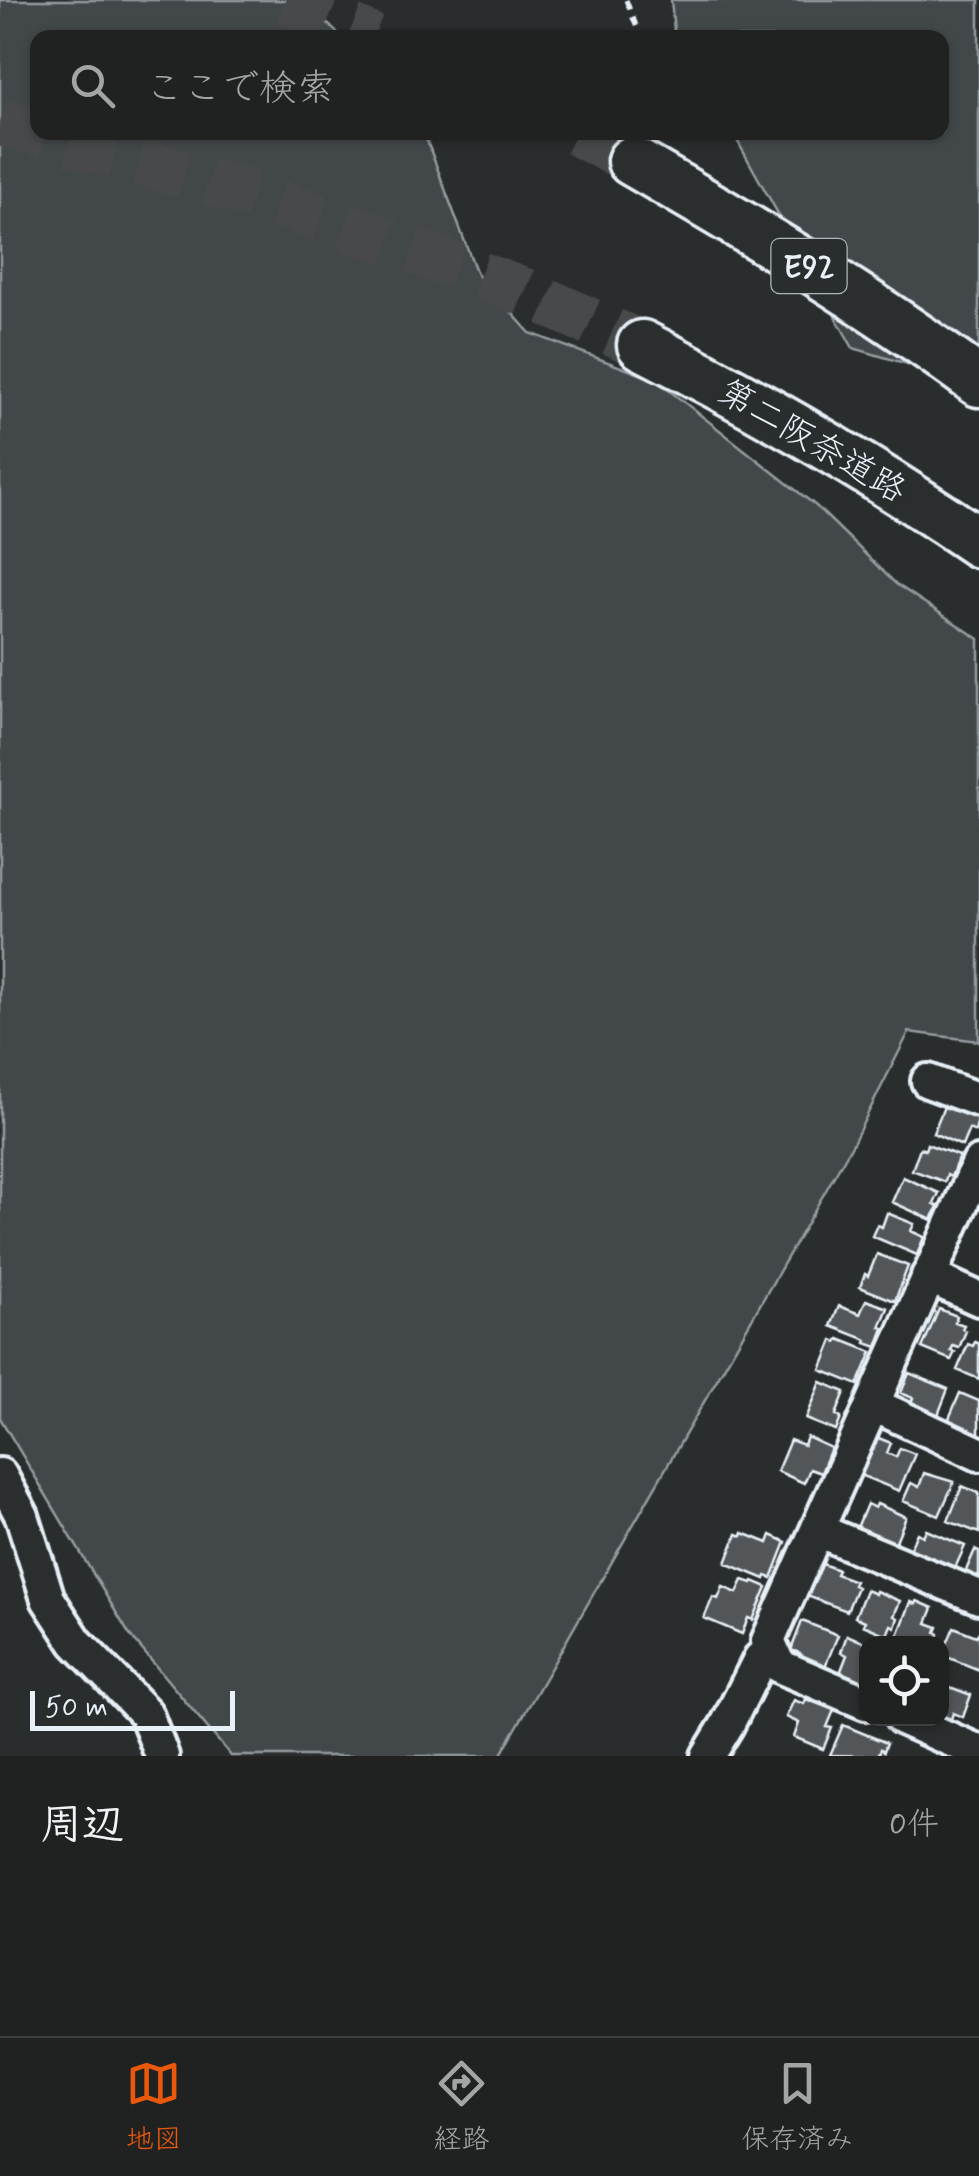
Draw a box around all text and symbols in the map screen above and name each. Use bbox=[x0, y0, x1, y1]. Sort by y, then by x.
search box bbox=[30, 30, 949, 140]
icon: search bbox=[65, 58, 120, 113]
text: ここで検索 bbox=[145, 65, 335, 114]
road number: E92 bbox=[772, 239, 846, 293]
street label: 第二阪奈道路 bbox=[710, 369, 914, 514]
map controls bbox=[859, 1636, 949, 1726]
button: locate bbox=[859, 1636, 949, 1726]
scale bar bbox=[30, 1686, 235, 1730]
text: 50 m bbox=[45, 1690, 108, 1727]
text: 周辺 bbox=[40, 1799, 124, 1854]
text: 0件 bbox=[889, 1804, 939, 1846]
tab: 地図 bbox=[126, 2056, 182, 2159]
tab: 経路 bbox=[433, 2056, 489, 2159]
tab: 保存済み bbox=[741, 2056, 853, 2159]

